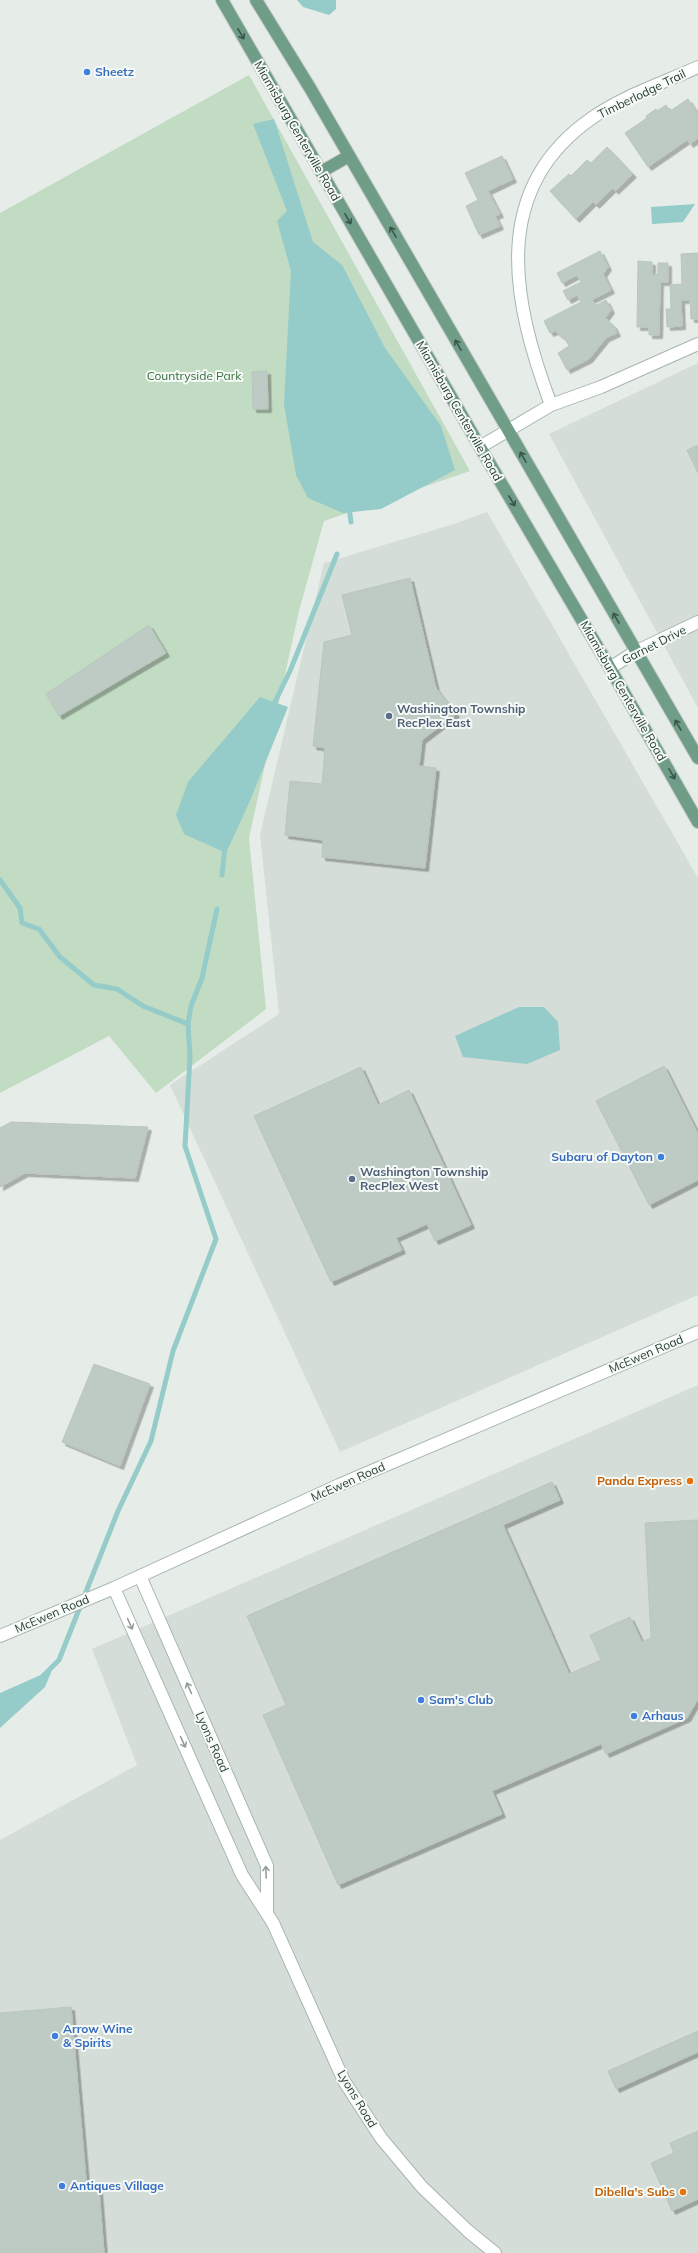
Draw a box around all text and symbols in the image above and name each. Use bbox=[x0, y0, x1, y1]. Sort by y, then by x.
one-way arrow bbox=[238, 28, 246, 40]
street label: Miamisburg Centerville Road bbox=[251, 58, 344, 203]
place label: Sheetz bbox=[95, 64, 134, 79]
street label: Timberlodge Trail bbox=[595, 66, 688, 121]
marker: Sheetz bbox=[82, 67, 92, 77]
one-way arrow bbox=[345, 213, 353, 225]
one-way arrow bbox=[389, 226, 397, 238]
street label: Miamisburg Centerville Road bbox=[413, 338, 506, 483]
one-way arrow bbox=[454, 339, 462, 351]
park label: Countryside Park bbox=[147, 368, 242, 383]
one-way arrow bbox=[519, 451, 527, 463]
one-way arrow bbox=[508, 495, 516, 507]
one-way arrow bbox=[612, 612, 620, 624]
street label: Miamisburg Centerville Road bbox=[577, 618, 670, 763]
street label: Garnet Drive bbox=[619, 622, 688, 667]
place label: Washington Township RecPlex East bbox=[397, 701, 526, 730]
marker: Washington Township RecPlex East bbox=[384, 711, 394, 721]
one-way arrow bbox=[674, 719, 682, 731]
one-way arrow bbox=[668, 768, 676, 780]
place label: Subaru of Dayton bbox=[551, 1149, 653, 1164]
marker: Subaru of Dayton bbox=[656, 1152, 666, 1162]
place label: Washington Township RecPlex West bbox=[360, 1164, 489, 1193]
marker: Washington Township RecPlex West bbox=[347, 1174, 357, 1184]
street label: McEwen Road bbox=[606, 1331, 685, 1376]
street label: McEwen Road bbox=[308, 1458, 387, 1505]
place label: Panda Express bbox=[597, 1473, 682, 1488]
marker: Panda Express bbox=[685, 1476, 695, 1486]
street label: McEwen Road bbox=[12, 1591, 91, 1636]
one-way arrow bbox=[126, 1617, 134, 1629]
one-way arrow bbox=[185, 1683, 192, 1695]
place label: Sam's Club bbox=[429, 1692, 493, 1707]
marker: Sam's Club bbox=[416, 1695, 426, 1705]
place label: Arhaus bbox=[642, 1708, 684, 1723]
street label: Lyons Road bbox=[192, 1709, 232, 1774]
marker: Arhaus bbox=[629, 1711, 639, 1721]
one-way arrow bbox=[180, 1736, 187, 1748]
one-way arrow bbox=[263, 1866, 270, 1879]
place label: Arrow Wine & Spirits bbox=[63, 2021, 133, 2050]
marker: Arrow Wine & Spirits bbox=[50, 2031, 60, 2041]
street label: Lyons Road bbox=[334, 2067, 381, 2130]
place label: Antiques Village bbox=[70, 2178, 164, 2193]
marker: Antiques Village bbox=[57, 2181, 67, 2191]
place label: Dibella's Subs bbox=[594, 2184, 675, 2199]
marker: Dibella's Subs bbox=[678, 2187, 688, 2197]

